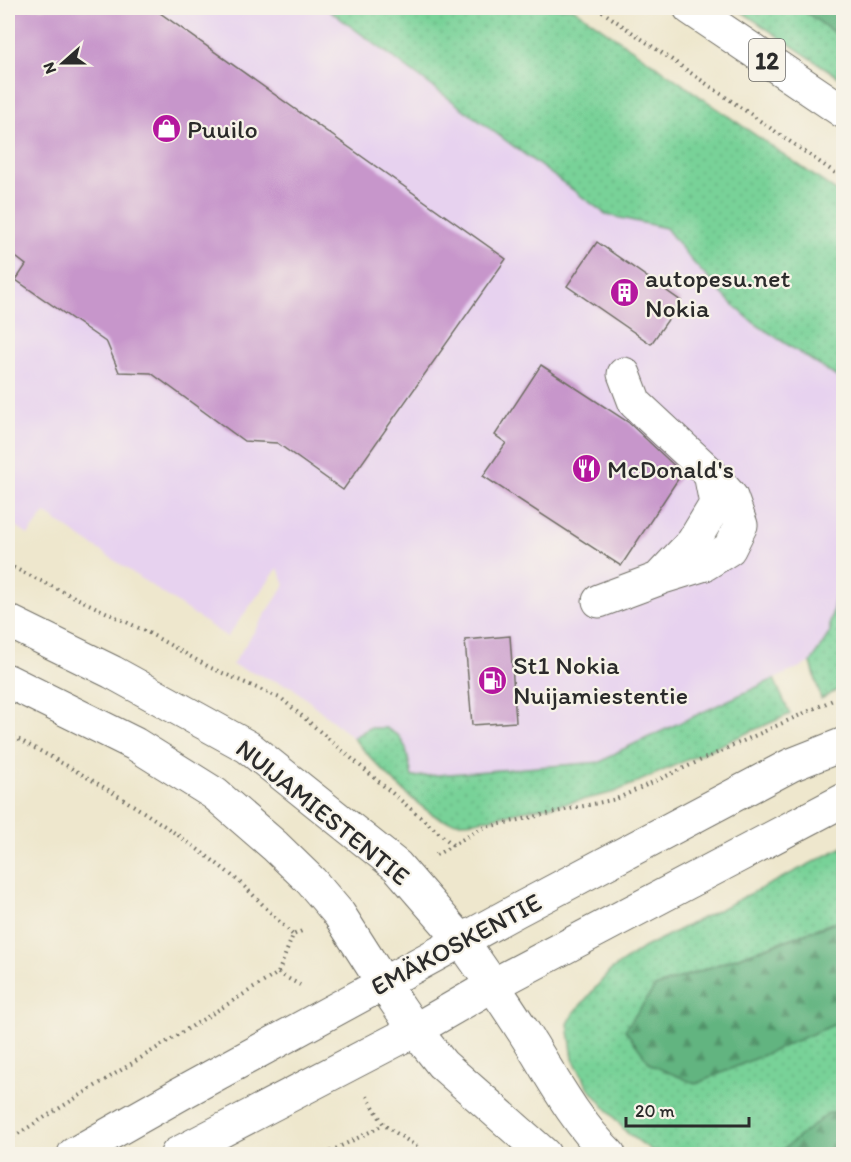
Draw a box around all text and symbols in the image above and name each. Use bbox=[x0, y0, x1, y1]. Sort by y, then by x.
north arrow bbox=[33, 33, 93, 93]
road number: 12 bbox=[749, 39, 785, 81]
text: N bbox=[39, 60, 60, 77]
shop icon: Puuilo bbox=[150, 113, 182, 145]
place label: Puuilo bbox=[187, 113, 258, 145]
place label: autopesu.net Nokia bbox=[645, 262, 790, 324]
building icon: autopesu.net Nokia bbox=[608, 277, 640, 309]
restaurant icon: McDonald's bbox=[570, 453, 602, 485]
place label: McDonald's bbox=[607, 453, 734, 485]
place label: St1 Nokia Nuijamiestentie bbox=[513, 649, 688, 711]
fuel station icon: St1 Nokia Nuijamiestentie bbox=[476, 664, 508, 696]
street label: NUIJAMIESTENTIE bbox=[229, 732, 417, 892]
street label: EMÄKOSKENTIE bbox=[365, 886, 547, 1002]
scale bar bbox=[626, 1090, 749, 1128]
text: 20 m bbox=[635, 1100, 675, 1122]

